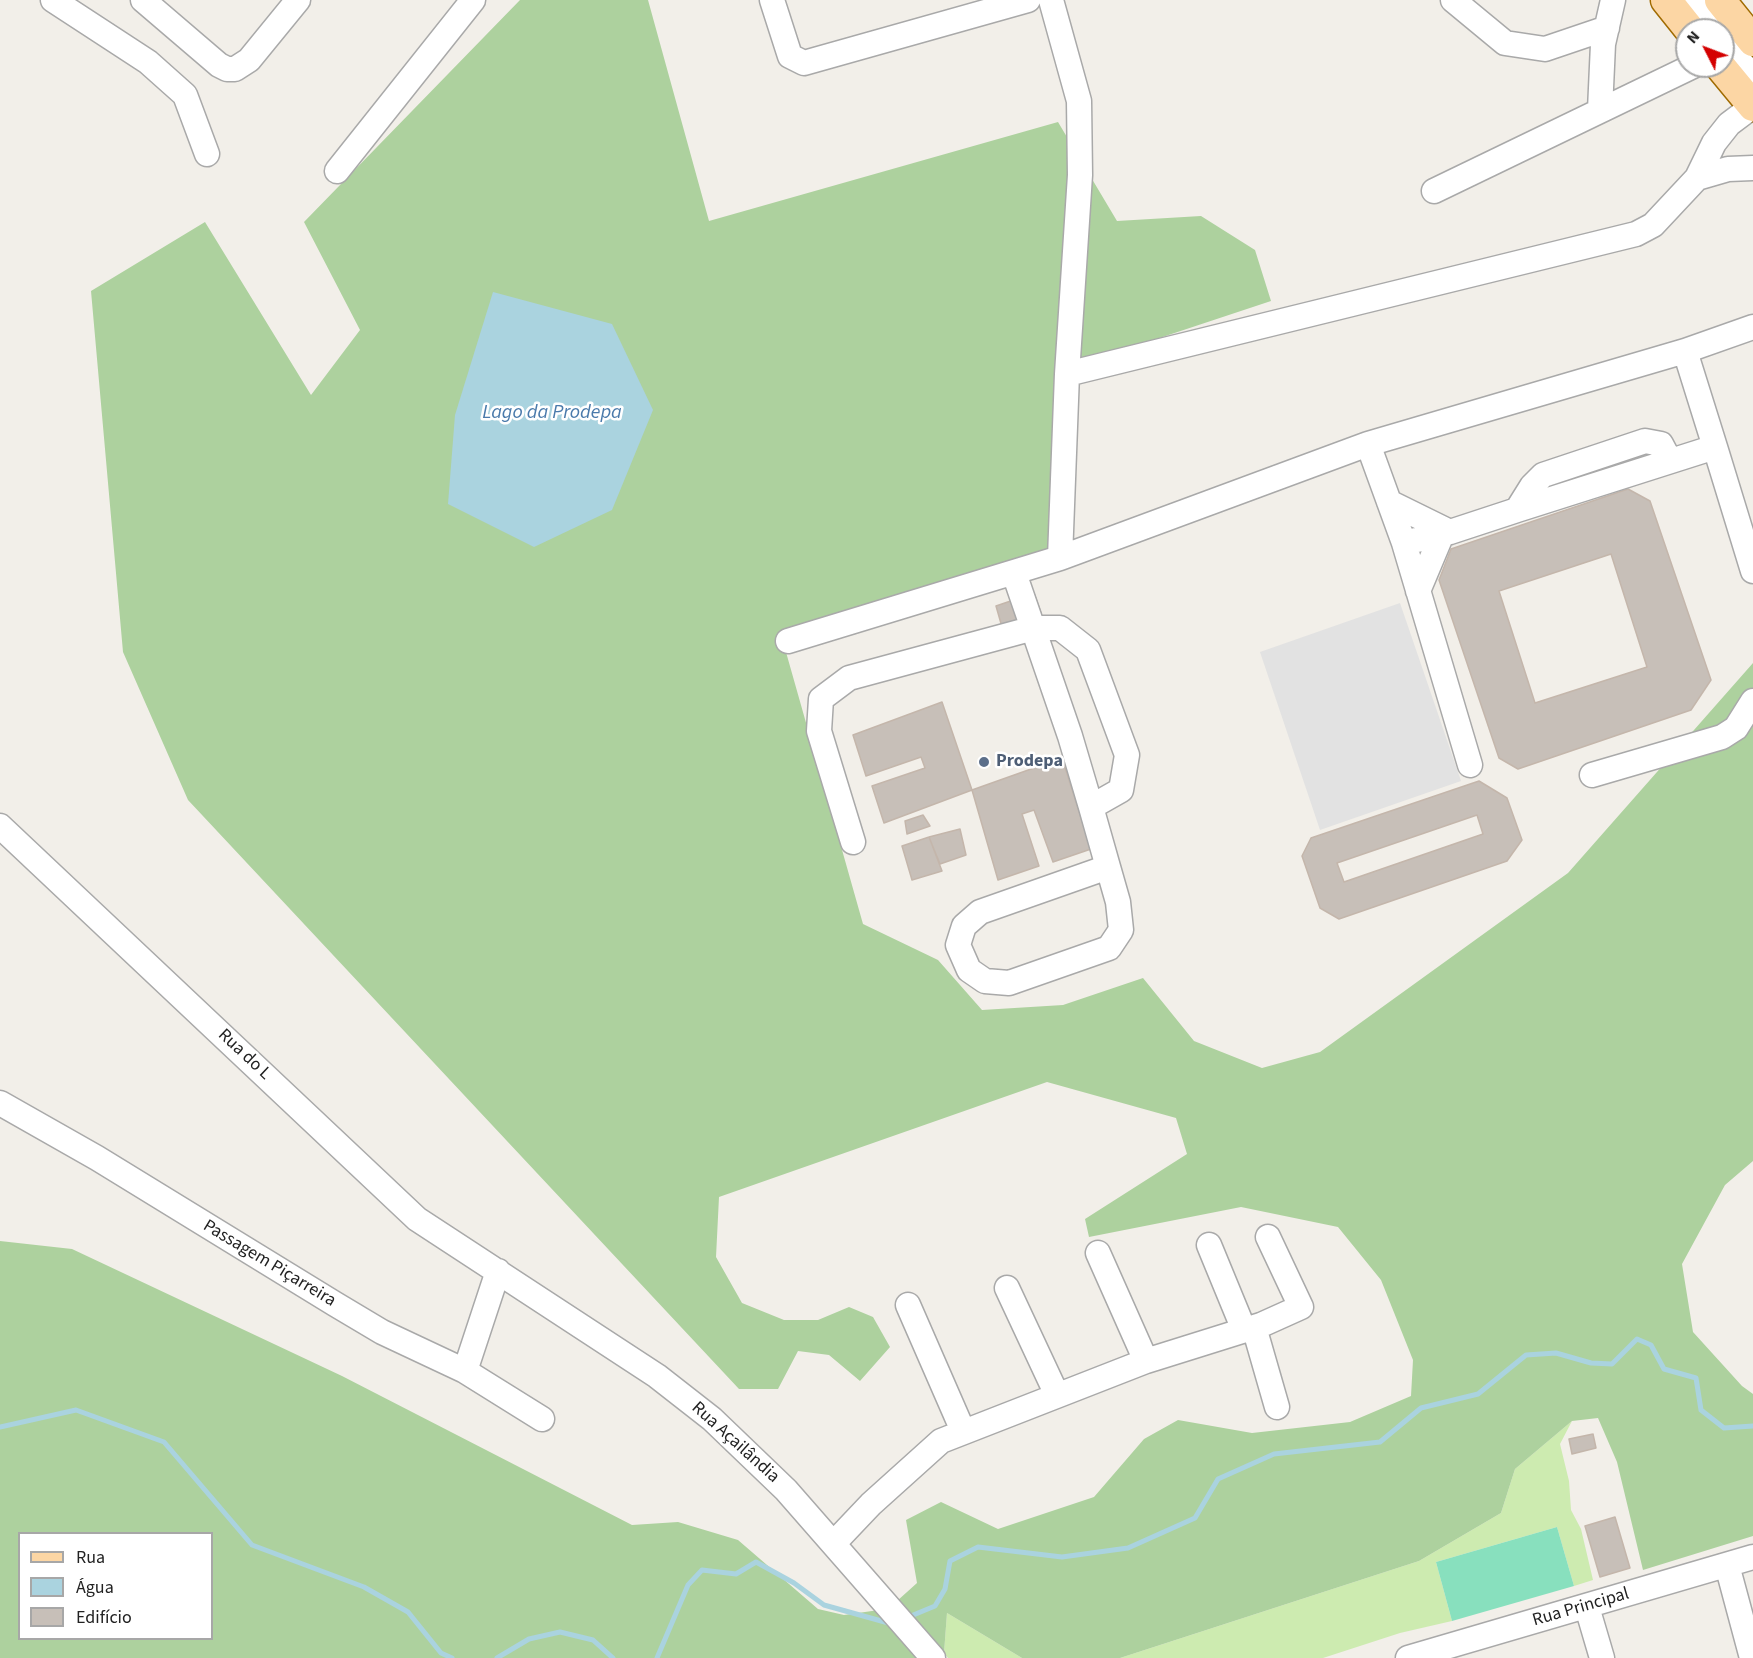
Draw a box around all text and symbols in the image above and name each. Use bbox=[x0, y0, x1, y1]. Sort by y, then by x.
north arrow bbox=[1675, 18, 1735, 78]
text: N bbox=[1681, 26, 1705, 49]
water label: Lago da Prodepa bbox=[482, 402, 622, 426]
place label: Prodepa bbox=[996, 751, 1063, 773]
marker: Prodepa bbox=[977, 755, 991, 769]
street label: Rua do L bbox=[213, 1025, 275, 1085]
street label: Passagem Piçarreira bbox=[199, 1216, 339, 1312]
street label: Rua Açailândia bbox=[687, 1398, 783, 1488]
legend bbox=[18, 1532, 213, 1640]
text: Rua bbox=[76, 1545, 105, 1570]
text: Água bbox=[76, 1575, 114, 1600]
street label: Rua Principal bbox=[1530, 1584, 1632, 1632]
text: Edifício bbox=[76, 1605, 132, 1630]

